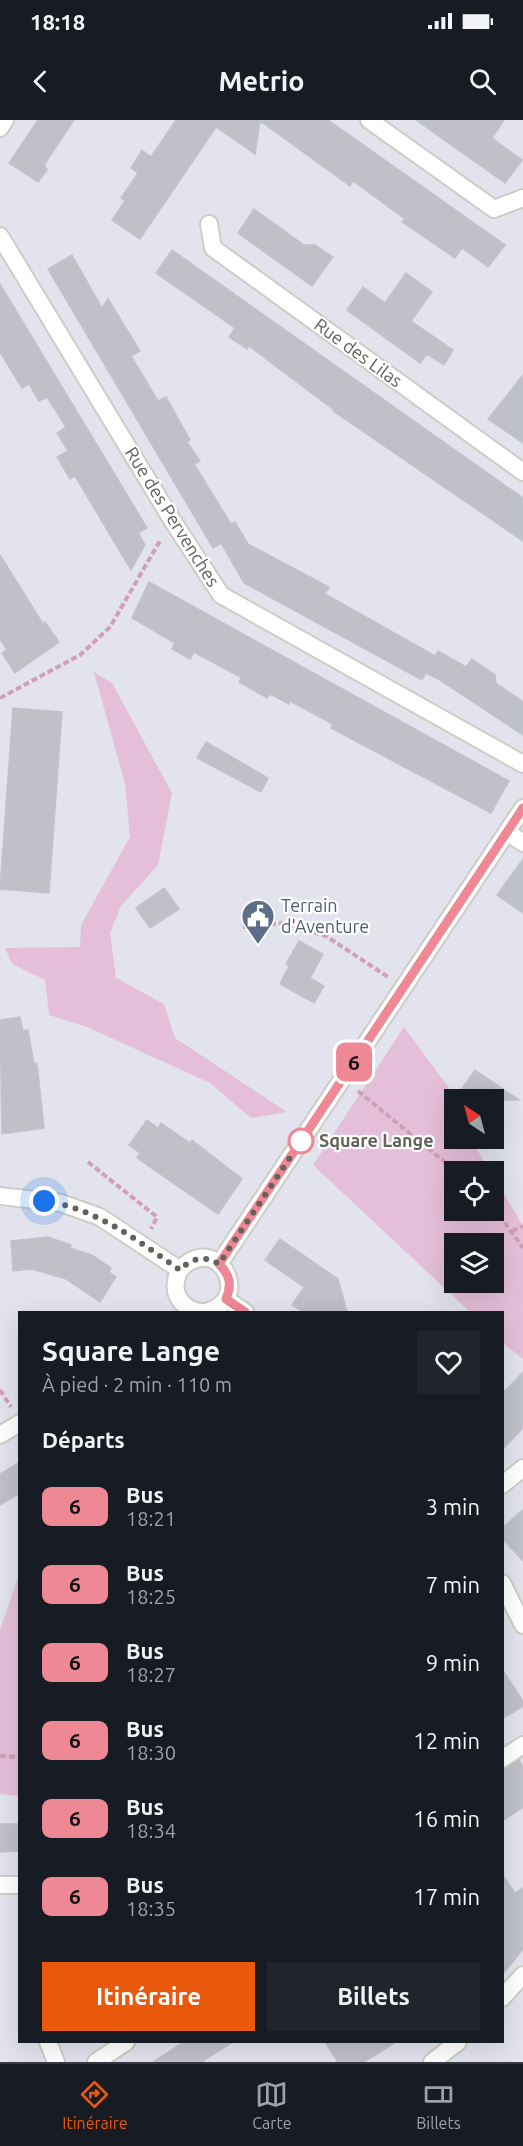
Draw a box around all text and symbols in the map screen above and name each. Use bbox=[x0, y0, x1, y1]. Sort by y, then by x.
text: 18:18 bbox=[30, 9, 85, 34]
icon: back bbox=[24, 65, 57, 98]
icon: search bbox=[466, 65, 499, 98]
text: Metrio bbox=[218, 66, 305, 96]
street label: Rue des Lilas bbox=[311, 314, 406, 391]
street label: Rue des Pervenches bbox=[122, 443, 224, 590]
place label: Terrain d'Aventure bbox=[281, 895, 369, 936]
public building icon: Terrain d'Aventure bbox=[240, 898, 276, 945]
line badge: 6 bbox=[334, 1042, 374, 1082]
text: 6 bbox=[348, 1050, 360, 1074]
north arrow bbox=[444, 1089, 504, 1149]
map controls bbox=[444, 1089, 504, 1293]
marker: Square Lange bbox=[288, 1128, 314, 1154]
place label: Square Lange bbox=[319, 1130, 434, 1150]
button: locate bbox=[444, 1161, 504, 1221]
your location bbox=[29, 1186, 59, 1216]
button: layers bbox=[444, 1233, 504, 1293]
button: heart bbox=[417, 1331, 480, 1394]
text: Square Lange bbox=[42, 1335, 220, 1366]
text: À pied · 2 min · 110 m bbox=[42, 1373, 232, 1396]
text: Départs bbox=[42, 1427, 125, 1452]
text: Bus bbox=[126, 1482, 164, 1507]
text: 6 bbox=[69, 1494, 81, 1518]
text: 3 min bbox=[426, 1494, 480, 1519]
text: 18:21 bbox=[126, 1507, 176, 1530]
text: Bus bbox=[126, 1560, 164, 1585]
text: 6 bbox=[69, 1572, 81, 1596]
text: 7 min bbox=[426, 1572, 480, 1597]
text: 18:25 bbox=[126, 1585, 176, 1608]
text: Bus bbox=[126, 1638, 164, 1663]
text: 6 bbox=[69, 1650, 81, 1674]
text: 9 min bbox=[426, 1650, 480, 1675]
text: 18:27 bbox=[126, 1663, 176, 1686]
text: Bus bbox=[126, 1716, 164, 1741]
text: 6 bbox=[69, 1728, 81, 1752]
text: 12 min bbox=[413, 1728, 480, 1753]
text: 18:30 bbox=[126, 1741, 176, 1764]
text: Bus bbox=[126, 1794, 164, 1819]
text: 6 bbox=[69, 1806, 81, 1830]
text: 16 min bbox=[413, 1806, 480, 1831]
text: 18:34 bbox=[126, 1819, 176, 1842]
text: Bus bbox=[126, 1872, 164, 1897]
text: 6 bbox=[69, 1884, 81, 1908]
text: 17 min bbox=[413, 1884, 480, 1909]
text: 18:35 bbox=[126, 1897, 176, 1920]
button: Itinéraire bbox=[42, 1962, 255, 2031]
button: Billets bbox=[267, 1962, 480, 2031]
tab: Itinéraire bbox=[62, 2078, 128, 2132]
tab: Carte bbox=[252, 2078, 291, 2132]
tab: Billets bbox=[416, 2078, 461, 2132]

